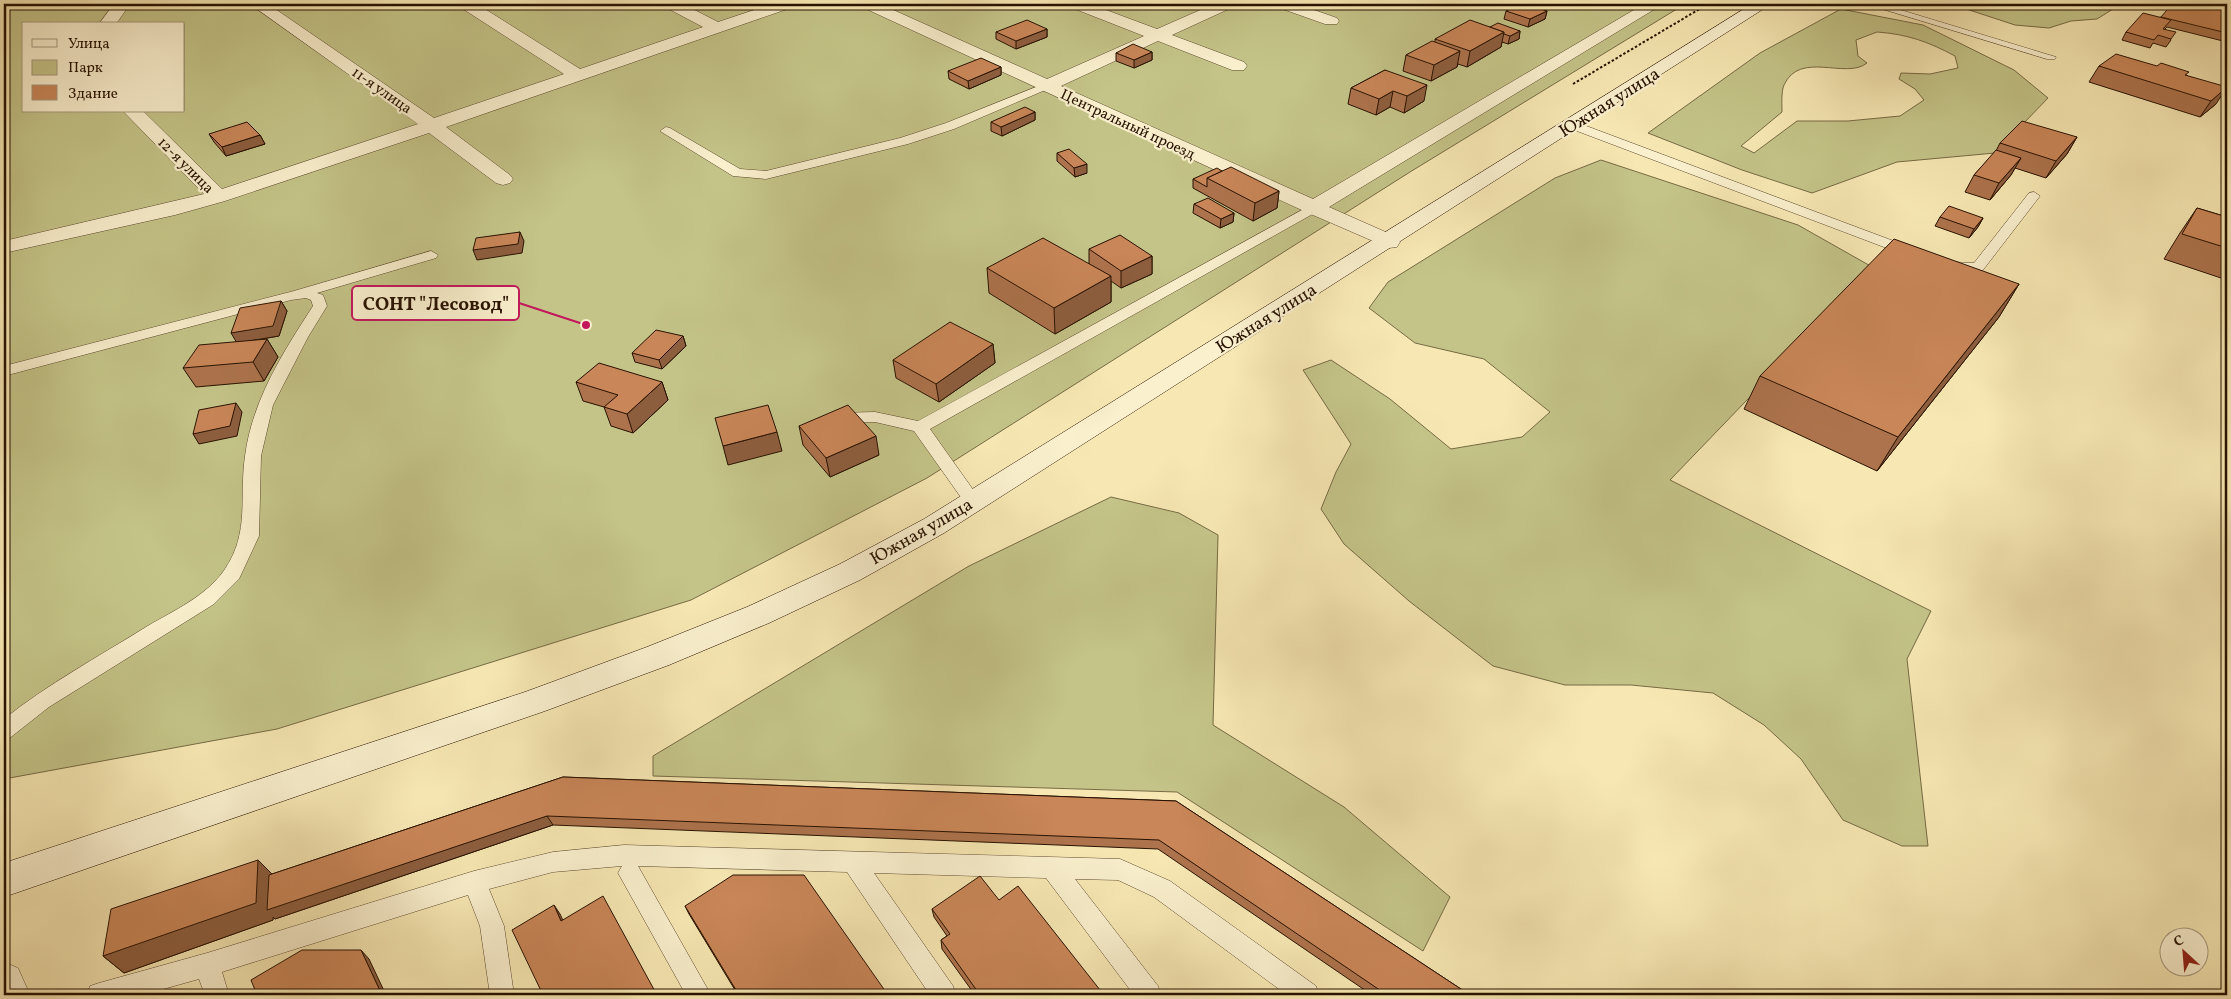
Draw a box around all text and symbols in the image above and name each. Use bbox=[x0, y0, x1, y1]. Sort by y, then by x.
legend bbox=[22, 22, 185, 112]
text: Улица bbox=[68, 34, 110, 55]
text: Парк bbox=[68, 58, 103, 79]
street label: Южная улица bbox=[1554, 62, 1665, 144]
street label: 11-я улица bbox=[347, 63, 416, 120]
text: Здание bbox=[68, 84, 118, 105]
street label: Центральный проезд bbox=[1057, 85, 1199, 166]
street label: 12-я улица bbox=[152, 133, 218, 199]
street label: Южная улица bbox=[1211, 278, 1322, 360]
callout: СОНТ "Лесовод" bbox=[352, 286, 519, 320]
text: СОНТ "Лесовод" bbox=[363, 292, 509, 318]
street label: Южная улица bbox=[866, 493, 978, 572]
north arrow bbox=[2158, 926, 2208, 976]
text: С bbox=[2171, 931, 2187, 952]

